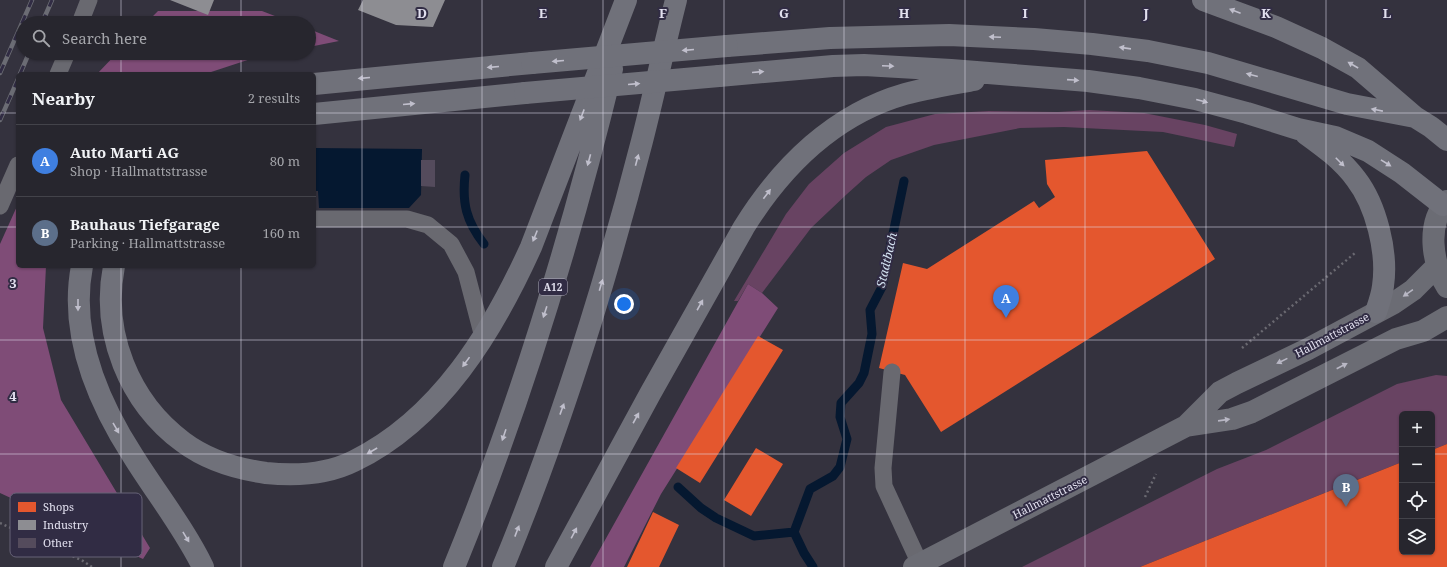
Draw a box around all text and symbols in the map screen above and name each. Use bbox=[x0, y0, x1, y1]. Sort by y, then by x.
text: D bbox=[417, 4, 427, 22]
text: E bbox=[539, 4, 548, 22]
text: F bbox=[659, 4, 667, 22]
text: G bbox=[779, 4, 789, 22]
text: H bbox=[899, 4, 910, 22]
text: I bbox=[1022, 4, 1028, 22]
text: J bbox=[1142, 4, 1149, 22]
text: K bbox=[1261, 4, 1271, 22]
text: L bbox=[1383, 4, 1392, 22]
one-way arrow bbox=[1229, 8, 1241, 14]
search box bbox=[16, 16, 316, 60]
icon: search bbox=[30, 27, 52, 49]
text: Search here bbox=[62, 28, 147, 48]
one-way arrow bbox=[988, 34, 1001, 40]
one-way arrow bbox=[1119, 45, 1131, 51]
one-way arrow bbox=[682, 46, 694, 53]
one-way arrow bbox=[552, 57, 564, 64]
one-way arrow bbox=[1347, 62, 1359, 69]
one-way arrow bbox=[487, 63, 499, 70]
one-way arrow bbox=[882, 63, 894, 70]
one-way arrow bbox=[752, 69, 764, 76]
one-way arrow bbox=[1245, 72, 1257, 78]
one-way arrow bbox=[358, 75, 370, 82]
one-way arrow bbox=[1067, 76, 1079, 83]
one-way arrow bbox=[628, 80, 640, 87]
text: Nearby bbox=[32, 87, 95, 110]
text: 2 results bbox=[248, 89, 300, 107]
one-way arrow bbox=[1195, 98, 1208, 104]
one-way arrow bbox=[403, 101, 415, 108]
one-way arrow bbox=[1371, 106, 1383, 112]
one-way arrow bbox=[579, 109, 585, 121]
text: Auto Marti AG bbox=[70, 142, 179, 162]
text: A bbox=[40, 152, 50, 170]
text: 80 m bbox=[270, 152, 300, 170]
one-way arrow bbox=[634, 153, 640, 166]
one-way arrow bbox=[586, 154, 592, 166]
one-way arrow bbox=[1335, 157, 1345, 167]
one-way arrow bbox=[1380, 159, 1392, 166]
text: Shop · Hallmattstrasse bbox=[70, 162, 208, 180]
one-way arrow bbox=[762, 188, 771, 199]
text: Bauhaus Tiefgarage bbox=[70, 214, 220, 234]
text: B bbox=[41, 224, 49, 242]
text: 160 m bbox=[263, 224, 300, 242]
one-way arrow bbox=[532, 231, 538, 243]
water label: Stadtbach bbox=[872, 231, 901, 289]
text: Parking · Hallmattstrasse bbox=[70, 234, 225, 252]
text: 3 bbox=[9, 274, 17, 292]
road number: A12 bbox=[539, 279, 567, 295]
one-way arrow bbox=[598, 279, 604, 291]
pin: A bbox=[993, 285, 1019, 318]
one-way arrow bbox=[1403, 289, 1413, 297]
your location bbox=[614, 294, 634, 314]
one-way arrow bbox=[75, 299, 81, 312]
one-way arrow bbox=[697, 299, 703, 311]
one-way arrow bbox=[542, 306, 548, 318]
street label: Hallmattstrasse bbox=[1292, 309, 1372, 360]
one-way arrow bbox=[462, 356, 470, 367]
one-way arrow bbox=[1276, 358, 1287, 364]
one-way arrow bbox=[1336, 363, 1348, 370]
text: 4 bbox=[9, 387, 17, 405]
one-way arrow bbox=[559, 402, 565, 414]
map controls bbox=[1399, 411, 1435, 555]
button: + bbox=[1399, 411, 1435, 447]
one-way arrow bbox=[633, 413, 640, 424]
one-way arrow bbox=[1218, 417, 1230, 423]
one-way arrow bbox=[113, 422, 120, 434]
one-way arrow bbox=[501, 429, 507, 441]
one-way arrow bbox=[366, 447, 378, 454]
button: − bbox=[1399, 447, 1435, 483]
street label: Hallmattstrasse bbox=[1010, 471, 1090, 522]
pin: B bbox=[1333, 474, 1359, 507]
button: locate bbox=[1399, 483, 1435, 519]
legend bbox=[10, 493, 142, 557]
text: Shops bbox=[43, 499, 74, 514]
text: Industry bbox=[43, 517, 89, 532]
button: layers bbox=[1399, 519, 1435, 555]
one-way arrow bbox=[514, 524, 520, 536]
one-way arrow bbox=[571, 527, 578, 539]
one-way arrow bbox=[183, 531, 190, 543]
text: Other bbox=[43, 535, 74, 550]

